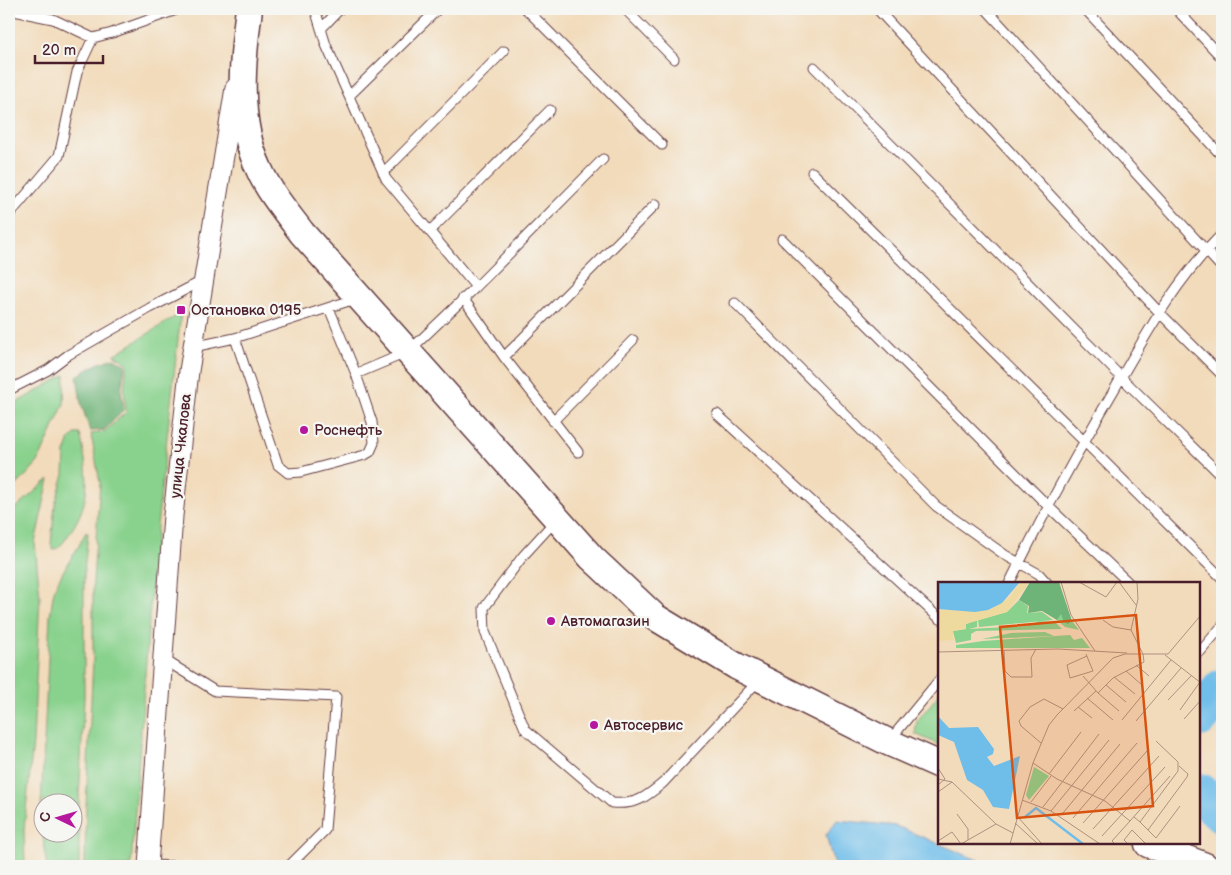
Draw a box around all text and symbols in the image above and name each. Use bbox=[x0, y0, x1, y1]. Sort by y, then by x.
scale bar bbox=[35, 32, 102, 64]
text: 20 m bbox=[42, 41, 76, 60]
place label: Остановка 0195 bbox=[191, 301, 301, 320]
marker: Остановка 0195 bbox=[175, 304, 187, 316]
street label: улица Чкалова bbox=[166, 393, 196, 499]
place label: Роснефть bbox=[314, 421, 383, 440]
marker: Роснефть bbox=[298, 424, 310, 436]
inset map bbox=[938, 582, 1201, 845]
place label: Автомагазин bbox=[560, 612, 650, 631]
marker: Автомагазин bbox=[545, 615, 557, 627]
place label: Автосервис bbox=[603, 716, 684, 735]
marker: Автосервис bbox=[588, 719, 600, 731]
north arrow bbox=[32, 792, 82, 842]
text: С bbox=[37, 811, 54, 823]

